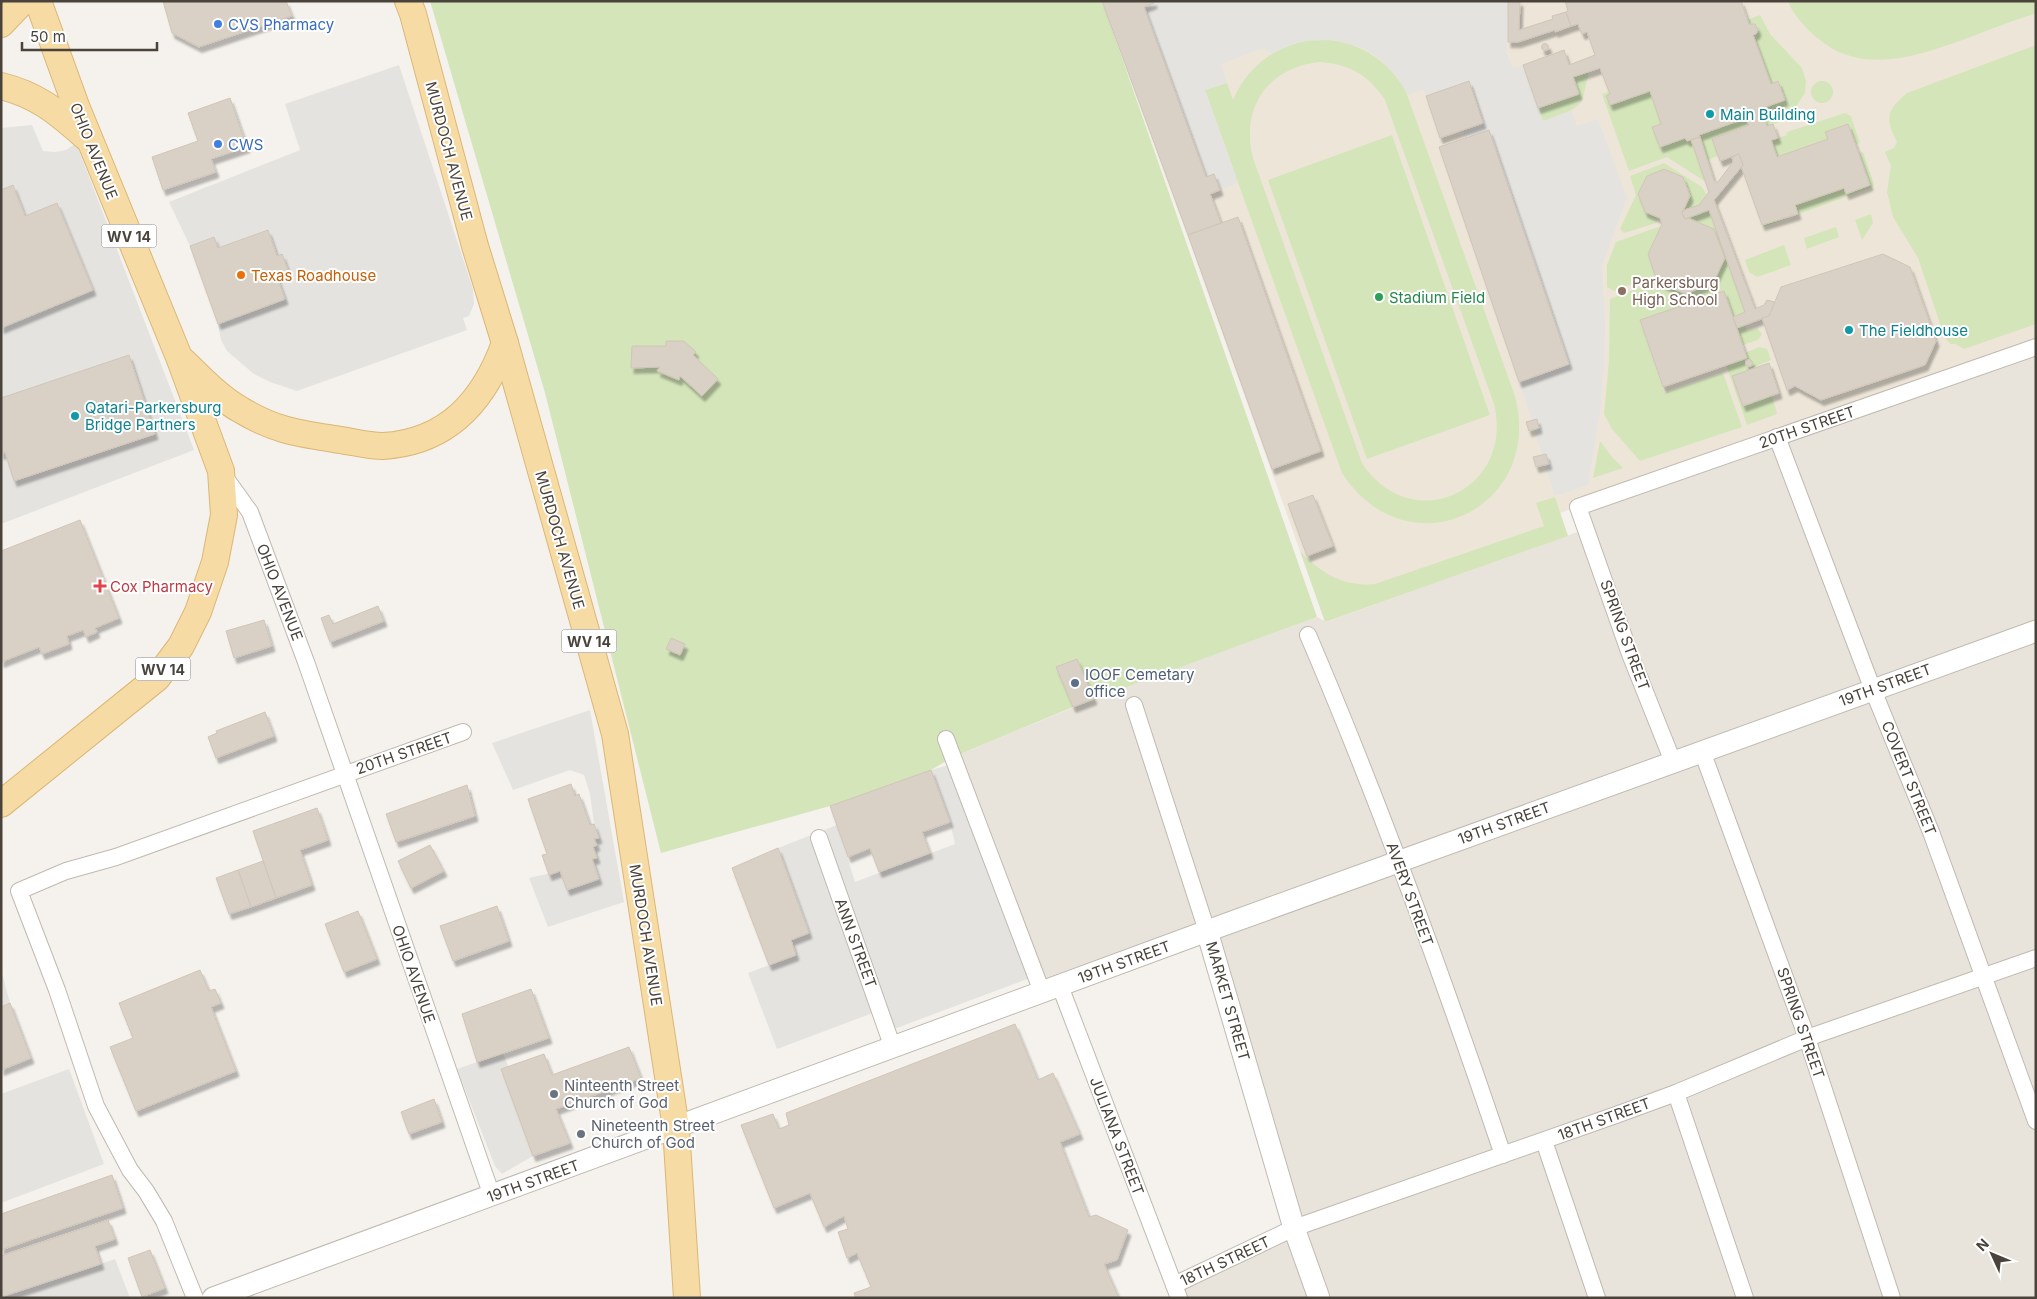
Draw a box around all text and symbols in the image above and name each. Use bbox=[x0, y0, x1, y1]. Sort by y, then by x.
place label: CVS Pharmacy bbox=[228, 15, 335, 34]
marker: CVS Pharmacy bbox=[212, 18, 224, 30]
scale bar bbox=[22, 20, 158, 52]
text: 50 m bbox=[30, 27, 66, 46]
street label: MURDOCH AVENUE bbox=[421, 79, 477, 223]
street label: OHIO AVENUE bbox=[66, 100, 122, 202]
place label: Main Building bbox=[1720, 105, 1816, 124]
marker: Main Building bbox=[1704, 108, 1716, 120]
place label: CWS bbox=[228, 135, 263, 154]
marker: CWS bbox=[212, 138, 224, 150]
road number: WV 14 bbox=[102, 225, 156, 248]
place label: Texas Roadhouse bbox=[251, 266, 376, 285]
marker: Texas Roadhouse bbox=[235, 269, 247, 281]
place label: Parkersburg High School bbox=[1632, 273, 1719, 309]
marker: Parkersburg High School bbox=[1616, 285, 1628, 297]
place label: Stadium Field bbox=[1389, 288, 1485, 307]
marker: Stadium Field bbox=[1373, 291, 1385, 303]
place label: The Fieldhouse bbox=[1859, 321, 1968, 340]
marker: The Fieldhouse bbox=[1843, 324, 1855, 336]
place label: Qatari-Parkersburg Bridge Partners bbox=[85, 398, 221, 434]
street label: 20TH STREET bbox=[1756, 402, 1858, 452]
marker: Qatari-Parkersburg Bridge Partners bbox=[69, 410, 81, 422]
street label: MURDOCH AVENUE bbox=[531, 469, 589, 611]
street label: OHIO AVENUE bbox=[253, 541, 307, 643]
place label: Cox Pharmacy bbox=[110, 577, 214, 596]
street label: SPRING STREET bbox=[1596, 577, 1654, 693]
marker: Cox Pharmacy bbox=[94, 580, 106, 592]
road number: WV 14 bbox=[562, 630, 616, 652]
road number: WV 14 bbox=[136, 658, 190, 681]
street label: 19TH STREET bbox=[1836, 659, 1934, 711]
place label: IOOF Cemetary office bbox=[1085, 665, 1195, 701]
marker: IOOF Cemetary office bbox=[1069, 677, 1081, 689]
street label: COVERT STREET bbox=[1877, 718, 1941, 838]
street label: 20TH STREET bbox=[353, 728, 455, 778]
street label: 19TH STREET bbox=[1455, 797, 1553, 849]
street label: AVERY STREET bbox=[1382, 840, 1438, 948]
street label: MURDOCH AVENUE bbox=[625, 863, 667, 1007]
street label: ANN STREET bbox=[831, 896, 881, 990]
street label: OHIO AVENUE bbox=[388, 922, 440, 1026]
street label: 19TH STREET bbox=[1075, 936, 1173, 988]
street label: MARKET STREET bbox=[1202, 939, 1254, 1063]
street label: SPRING STREET bbox=[1773, 965, 1829, 1081]
street label: JULIANA STREET bbox=[1086, 1074, 1148, 1198]
place label: Ninteenth Street Church of God bbox=[564, 1076, 679, 1112]
marker: Ninteenth Street Church of God bbox=[548, 1088, 560, 1100]
street label: 18TH STREET bbox=[1555, 1093, 1653, 1145]
place label: Nineteenth Street Church of God bbox=[591, 1116, 715, 1152]
marker: Nineteenth Street Church of God bbox=[575, 1128, 587, 1140]
street label: 19TH STREET bbox=[484, 1155, 582, 1207]
north arrow bbox=[1967, 1229, 2017, 1279]
street label: 18TH STREET bbox=[1177, 1232, 1273, 1290]
text: N bbox=[1972, 1235, 1992, 1254]

